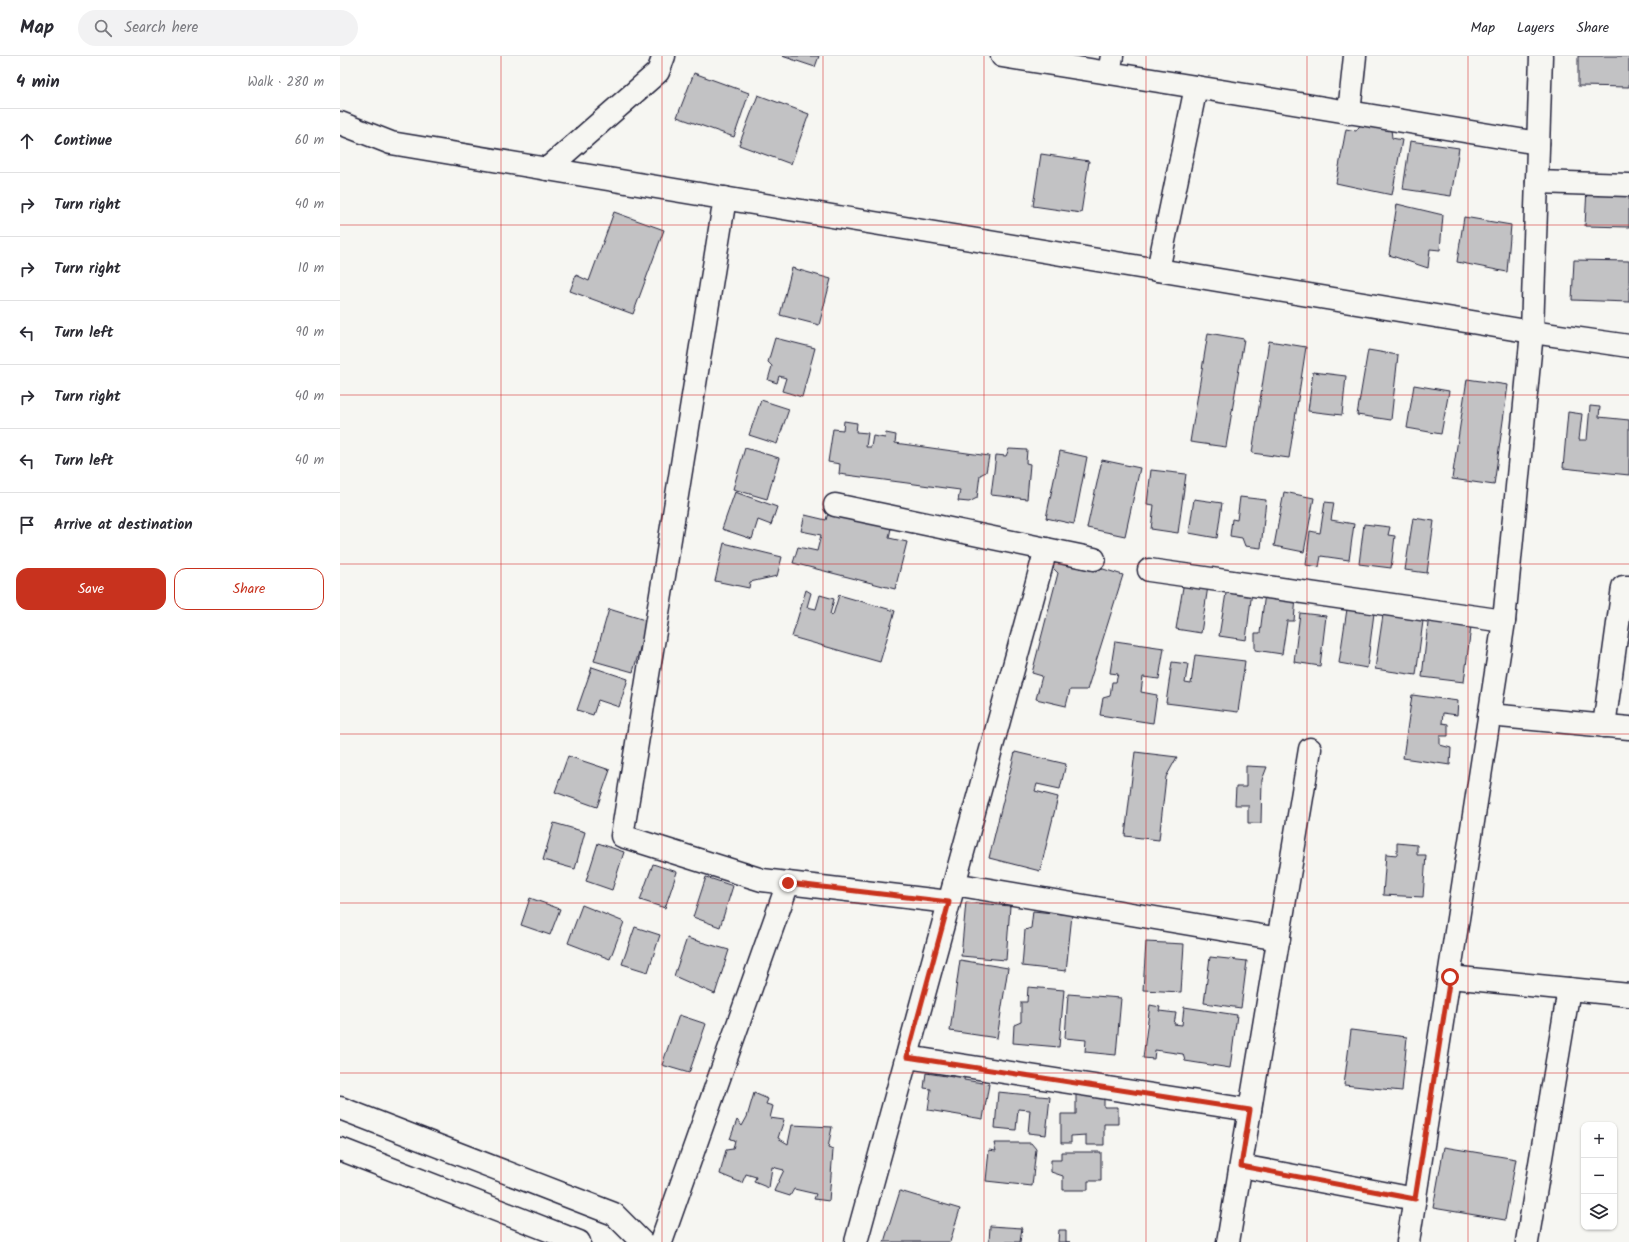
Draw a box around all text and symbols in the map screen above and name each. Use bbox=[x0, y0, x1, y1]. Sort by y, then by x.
search box bbox=[78, 10, 358, 46]
text: Map bbox=[20, 13, 54, 43]
text: Search here bbox=[124, 16, 198, 40]
icon: search bbox=[92, 17, 114, 39]
text: Map bbox=[1471, 17, 1495, 39]
text: Layers bbox=[1517, 17, 1555, 39]
text: Share bbox=[1577, 17, 1609, 39]
text: 4 min bbox=[16, 69, 60, 96]
text: Walk · 280 m bbox=[248, 72, 324, 93]
text: Continue bbox=[54, 129, 112, 153]
icon: ahead bbox=[16, 130, 38, 152]
text: 60 m bbox=[295, 130, 324, 151]
text: Turn right bbox=[54, 193, 121, 217]
icon: right bbox=[16, 194, 38, 216]
text: 40 m bbox=[295, 194, 324, 215]
text: Turn right bbox=[54, 257, 121, 281]
icon: right bbox=[16, 258, 38, 280]
text: 10 m bbox=[298, 258, 324, 279]
text: Turn left bbox=[54, 321, 114, 345]
icon: left bbox=[16, 322, 38, 344]
text: 90 m bbox=[296, 322, 324, 343]
text: Turn right bbox=[54, 385, 121, 409]
icon: right bbox=[16, 386, 38, 408]
text: 40 m bbox=[295, 386, 324, 407]
text: Turn left bbox=[54, 449, 114, 473]
icon: left bbox=[16, 450, 38, 472]
text: 40 m bbox=[295, 450, 324, 471]
text: Arrive at destination bbox=[54, 513, 193, 537]
icon: arrive bbox=[16, 514, 38, 536]
button: Save bbox=[16, 568, 166, 610]
button: Share bbox=[174, 568, 324, 610]
route end bbox=[779, 874, 797, 892]
route start bbox=[1441, 968, 1459, 986]
map controls bbox=[1581, 1122, 1617, 1230]
button: + bbox=[1581, 1122, 1617, 1158]
button: − bbox=[1581, 1158, 1617, 1194]
button: layers bbox=[1581, 1194, 1617, 1230]

